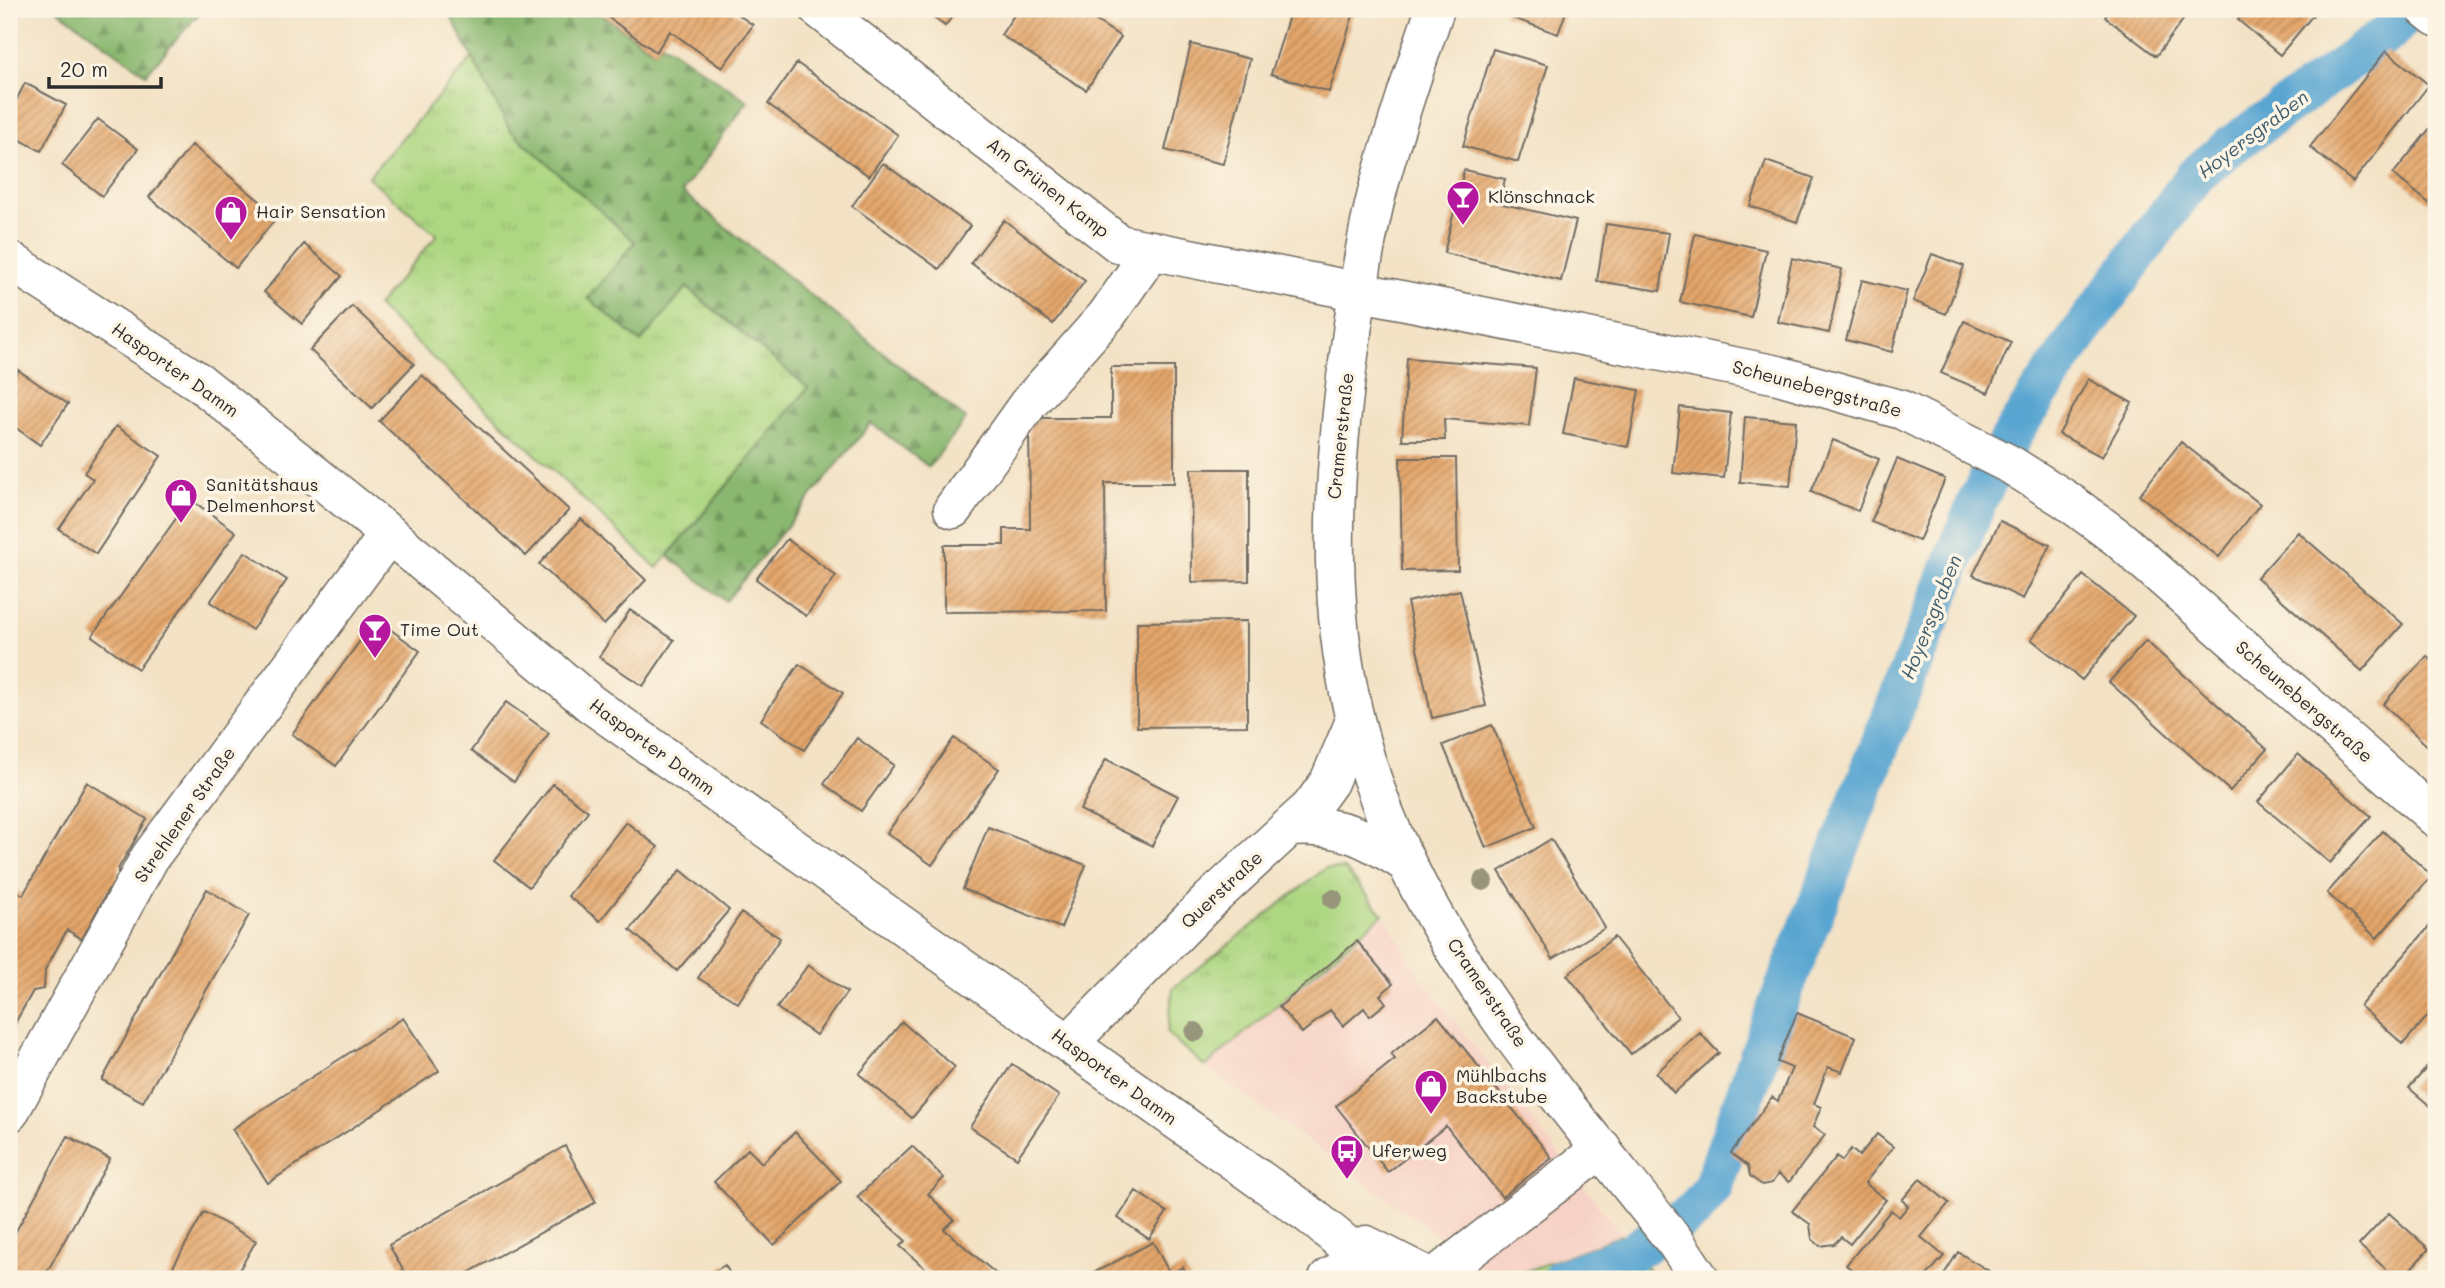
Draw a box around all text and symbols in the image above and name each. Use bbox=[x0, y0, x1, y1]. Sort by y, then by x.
scale bar bbox=[49, 46, 161, 90]
text: 20 m bbox=[60, 55, 108, 82]
water label: Hoyersgraben bbox=[2192, 84, 2313, 183]
street label: Am Grünen Kamp bbox=[982, 132, 1115, 243]
bar icon: Klönschnack bbox=[1444, 178, 1482, 227]
place label: Klönschnack bbox=[1488, 184, 1595, 208]
shop icon: Hair Sensation bbox=[212, 193, 250, 242]
place label: Hair Sensation bbox=[256, 199, 386, 223]
street label: Hasporter Damm bbox=[107, 316, 244, 422]
street label: Scheunebergstraße bbox=[1730, 354, 1905, 422]
street label: Cramerstraße bbox=[1321, 371, 1359, 500]
place label: Sanitätshaus Delmenhorst bbox=[206, 472, 319, 517]
shop icon: Sanitätshaus Delmenhorst bbox=[162, 476, 200, 525]
water label: Hoyersgraben bbox=[1894, 551, 1967, 683]
bar icon: Time Out bbox=[356, 611, 394, 660]
place label: Time Out bbox=[400, 617, 479, 641]
street label: Scheunebergstraße bbox=[2231, 635, 2378, 768]
street label: Hasporter Damm bbox=[585, 692, 720, 800]
street label: Strehlener Straße bbox=[128, 742, 240, 887]
street label: Querstraße bbox=[1175, 845, 1267, 933]
street label: Cramerstraße bbox=[1442, 933, 1533, 1052]
street label: Hasporter Damm bbox=[1047, 1022, 1182, 1130]
place label: Mühlbachs Backstube bbox=[1456, 1063, 1548, 1108]
shop icon: Mühlbachs Backstube bbox=[1412, 1067, 1450, 1116]
bus stop icon: Uferweg bbox=[1328, 1132, 1366, 1181]
place label: Uferweg bbox=[1372, 1138, 1447, 1162]

